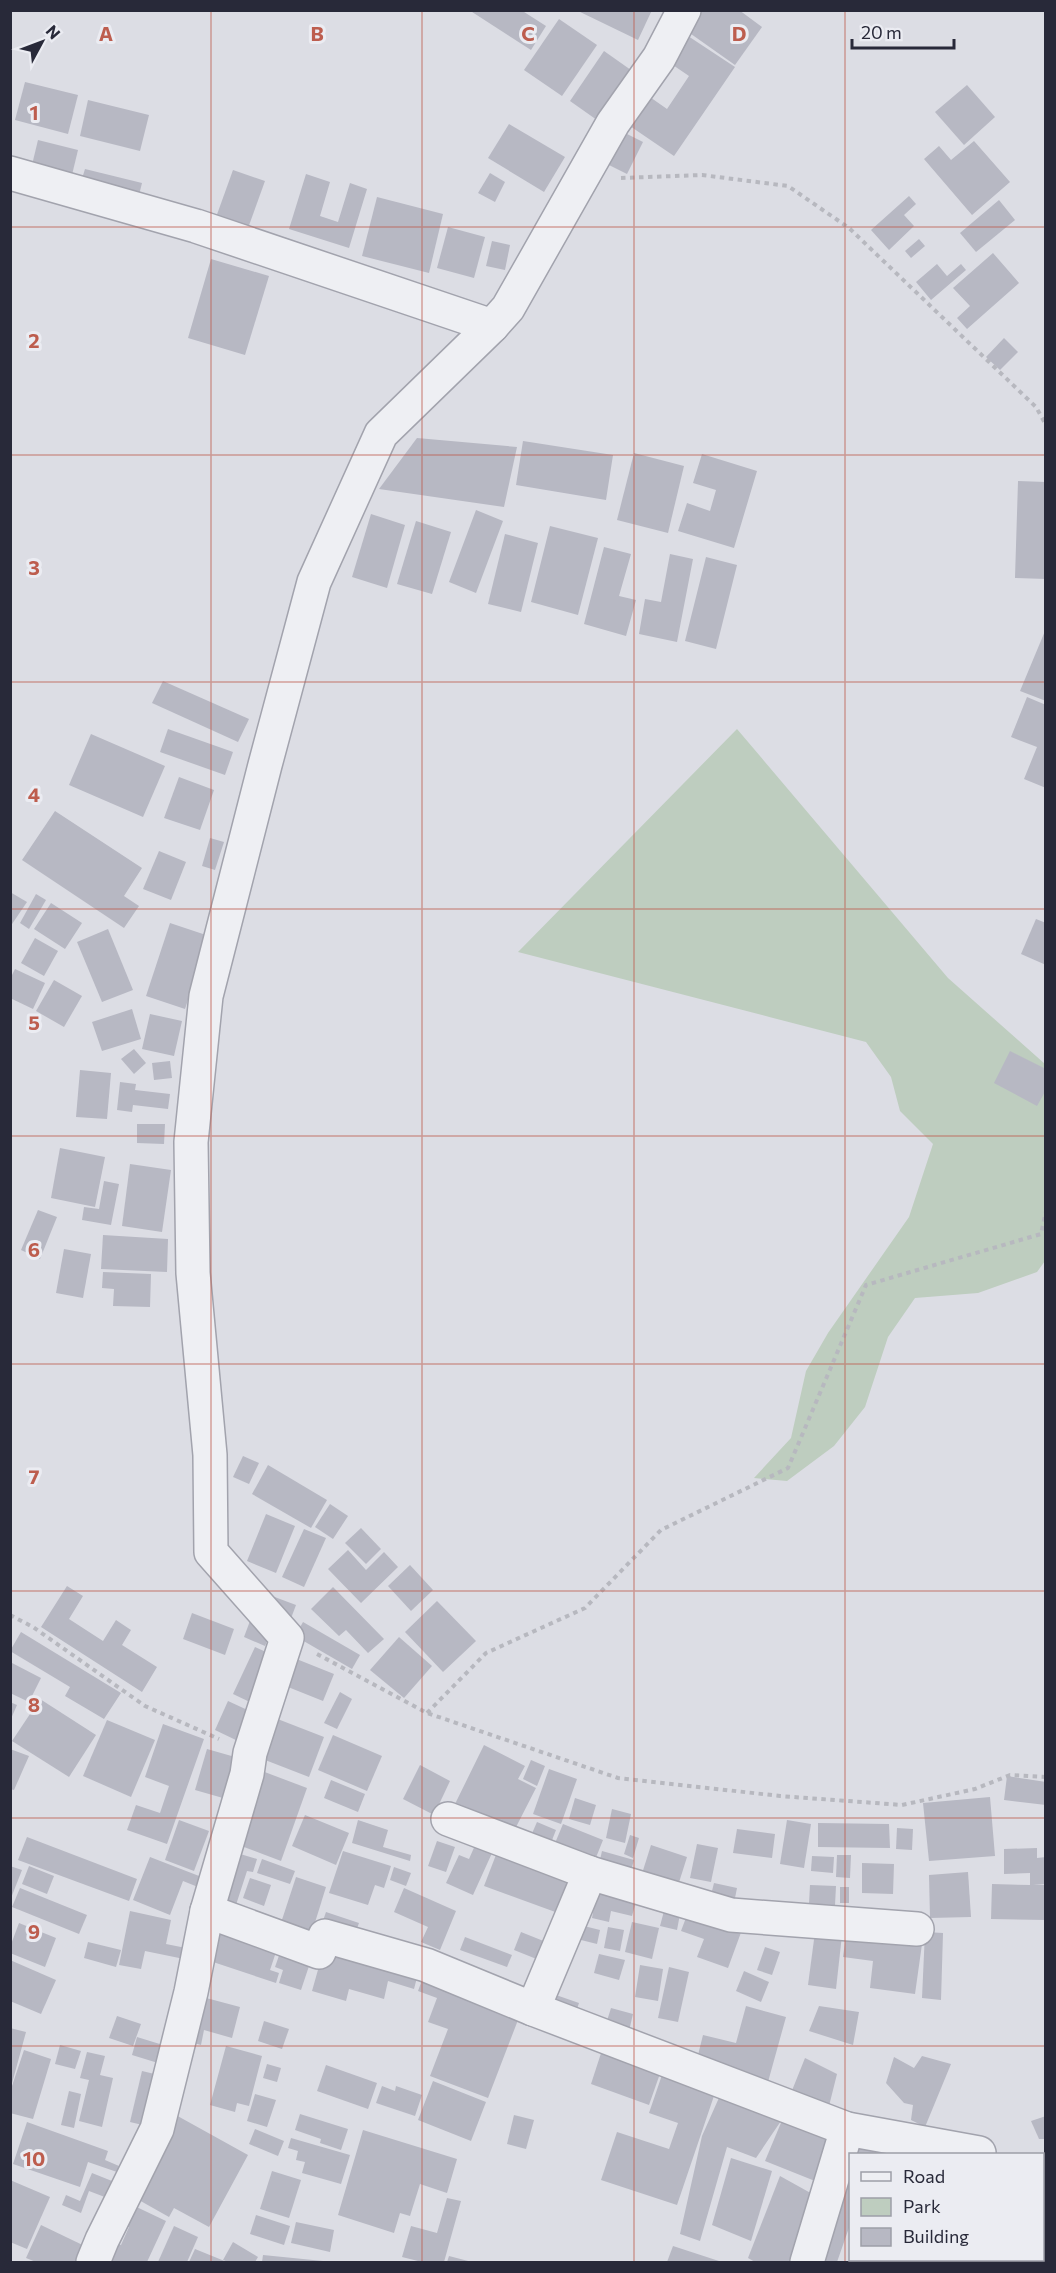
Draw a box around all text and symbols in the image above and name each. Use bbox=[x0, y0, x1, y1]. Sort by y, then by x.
north arrow bbox=[12, 12, 72, 72]
scale bar bbox=[852, 12, 954, 50]
text: N bbox=[43, 21, 65, 43]
text: A bbox=[99, 21, 113, 45]
text: B bbox=[310, 21, 324, 45]
text: C bbox=[521, 21, 535, 45]
text: D bbox=[732, 21, 746, 45]
text: 20 m bbox=[861, 21, 902, 43]
text: 1 bbox=[29, 100, 39, 124]
text: 2 bbox=[28, 328, 40, 352]
text: 3 bbox=[28, 555, 40, 579]
text: 4 bbox=[28, 782, 40, 806]
text: 5 bbox=[28, 1010, 40, 1034]
text: 6 bbox=[28, 1237, 40, 1261]
text: 7 bbox=[29, 1464, 40, 1488]
text: 8 bbox=[28, 1692, 40, 1716]
text: 9 bbox=[28, 1919, 40, 1943]
text: 10 bbox=[23, 2146, 45, 2170]
legend bbox=[849, 2153, 1044, 2261]
text: Road bbox=[903, 2165, 945, 2187]
text: Park bbox=[903, 2195, 941, 2217]
text: Building bbox=[903, 2225, 969, 2247]

